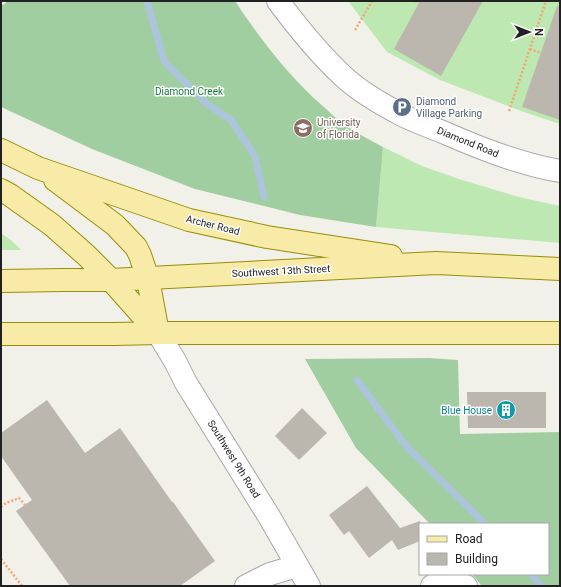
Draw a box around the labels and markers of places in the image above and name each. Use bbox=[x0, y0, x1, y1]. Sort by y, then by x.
parking icon: Diamond Village Parking bbox=[391, 96, 413, 118]
place label: Diamond Village Parking bbox=[416, 96, 482, 119]
school or university icon: University of Florida bbox=[292, 117, 314, 139]
place label: University of Florida bbox=[317, 117, 361, 140]
building icon: Blue House bbox=[495, 399, 517, 421]
place label: Blue House bbox=[441, 405, 492, 416]

